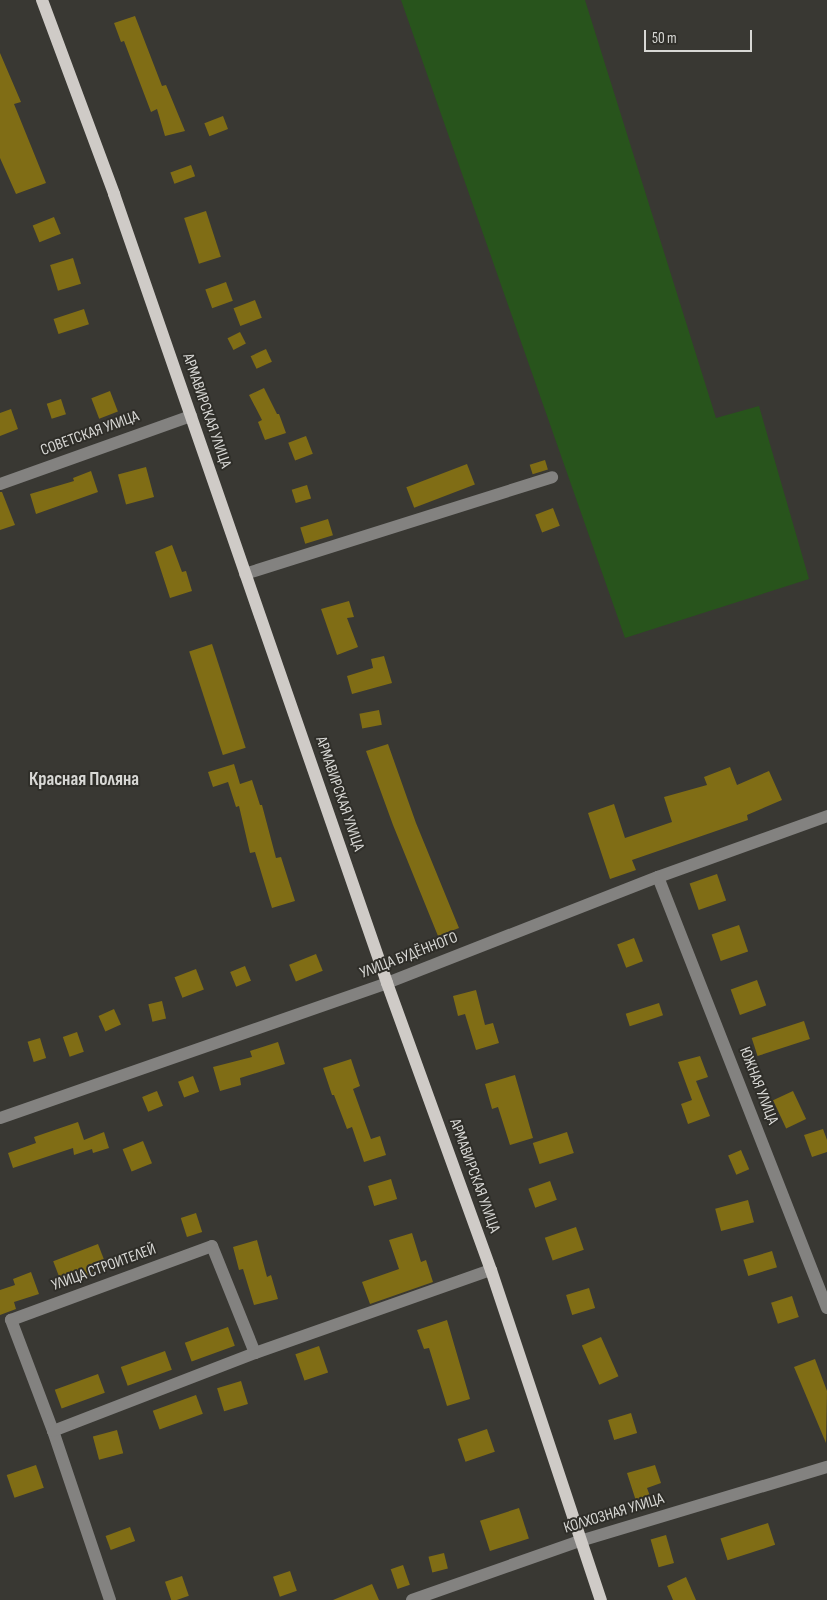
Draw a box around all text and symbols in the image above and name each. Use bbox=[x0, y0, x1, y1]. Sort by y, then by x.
scale bar bbox=[647, 20, 754, 52]
text: 50 m bbox=[652, 29, 677, 48]
street label: АРМАВИРСКАЯ УЛИЦА bbox=[177, 351, 235, 471]
street label: СОВЕТСКАЯ УЛИЦА bbox=[38, 407, 142, 461]
street label: АРМАВИРСКАЯ УЛИЦА bbox=[310, 734, 368, 854]
district label: Красная Поляна bbox=[29, 769, 139, 791]
street label: УЛИЦА БУДЁННОГО bbox=[357, 929, 461, 983]
street label: ЮЖНАЯ УЛИЦА bbox=[734, 1044, 782, 1128]
street label: АРМАВИРСКАЯ УЛИЦА bbox=[444, 1116, 504, 1236]
street label: УЛИЦА СТРОИТЕЛЕЙ bbox=[49, 1240, 159, 1296]
street label: КОЛХОЗНАЯ УЛИЦА bbox=[562, 1490, 666, 1538]

